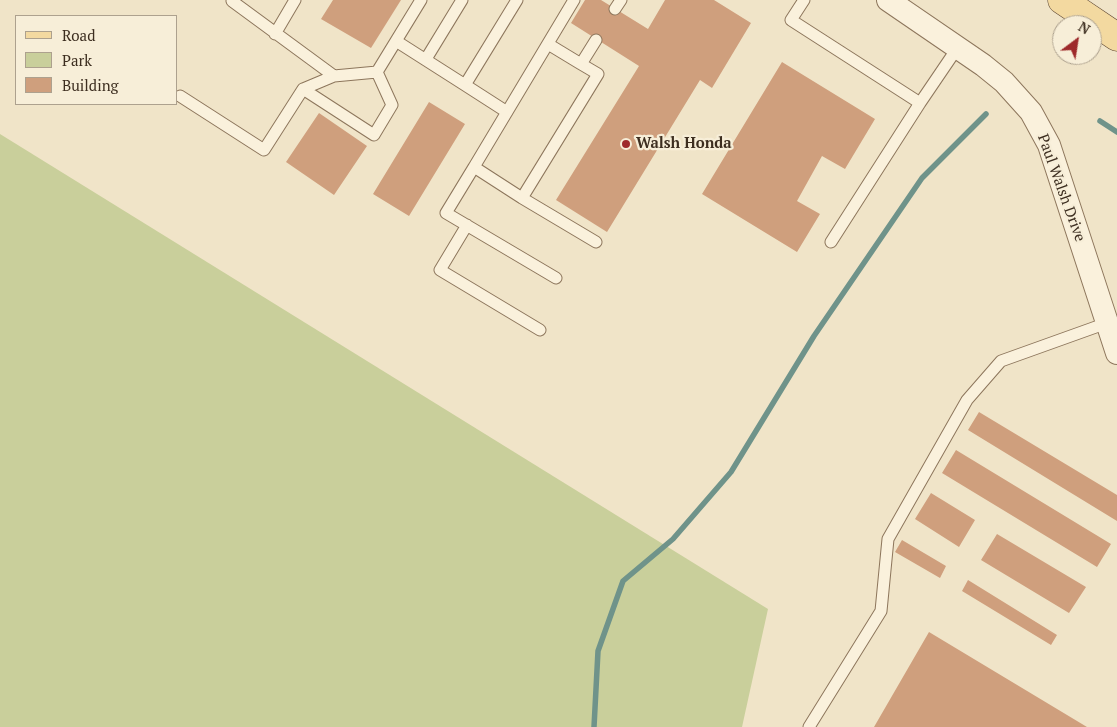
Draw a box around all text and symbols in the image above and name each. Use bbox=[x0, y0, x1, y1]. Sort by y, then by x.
legend bbox=[15, 15, 178, 105]
north arrow bbox=[1052, 15, 1102, 65]
text: N bbox=[1075, 17, 1094, 38]
text: Road bbox=[62, 25, 95, 45]
text: Park bbox=[62, 50, 92, 70]
text: Building bbox=[62, 75, 119, 95]
street label: Paul Walsh Drive bbox=[1033, 132, 1089, 244]
place label: Walsh Honda bbox=[636, 135, 732, 153]
marker: Walsh Honda bbox=[620, 138, 632, 150]

